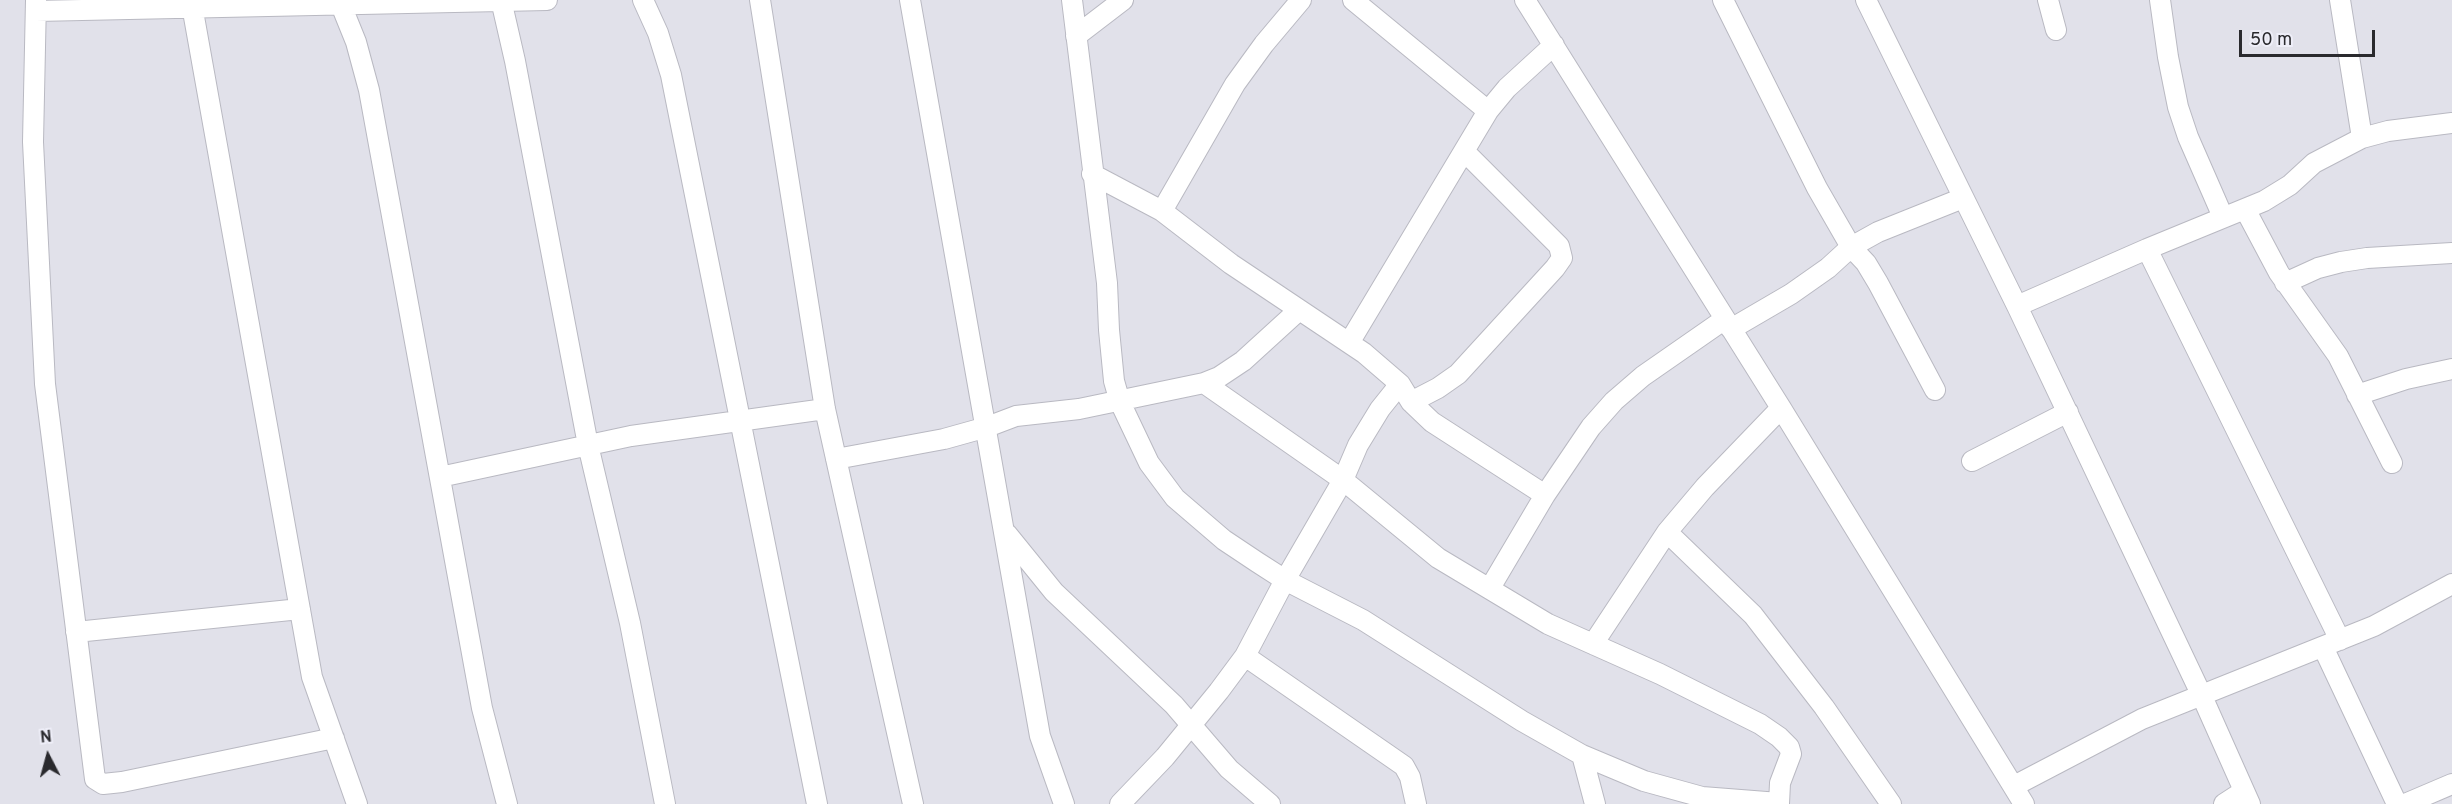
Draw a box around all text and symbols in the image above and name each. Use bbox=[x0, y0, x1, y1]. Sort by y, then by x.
scale bar bbox=[2242, 18, 2378, 56]
text: 50 m bbox=[2250, 29, 2292, 52]
north arrow bbox=[18, 726, 78, 786]
text: N bbox=[39, 728, 53, 749]

